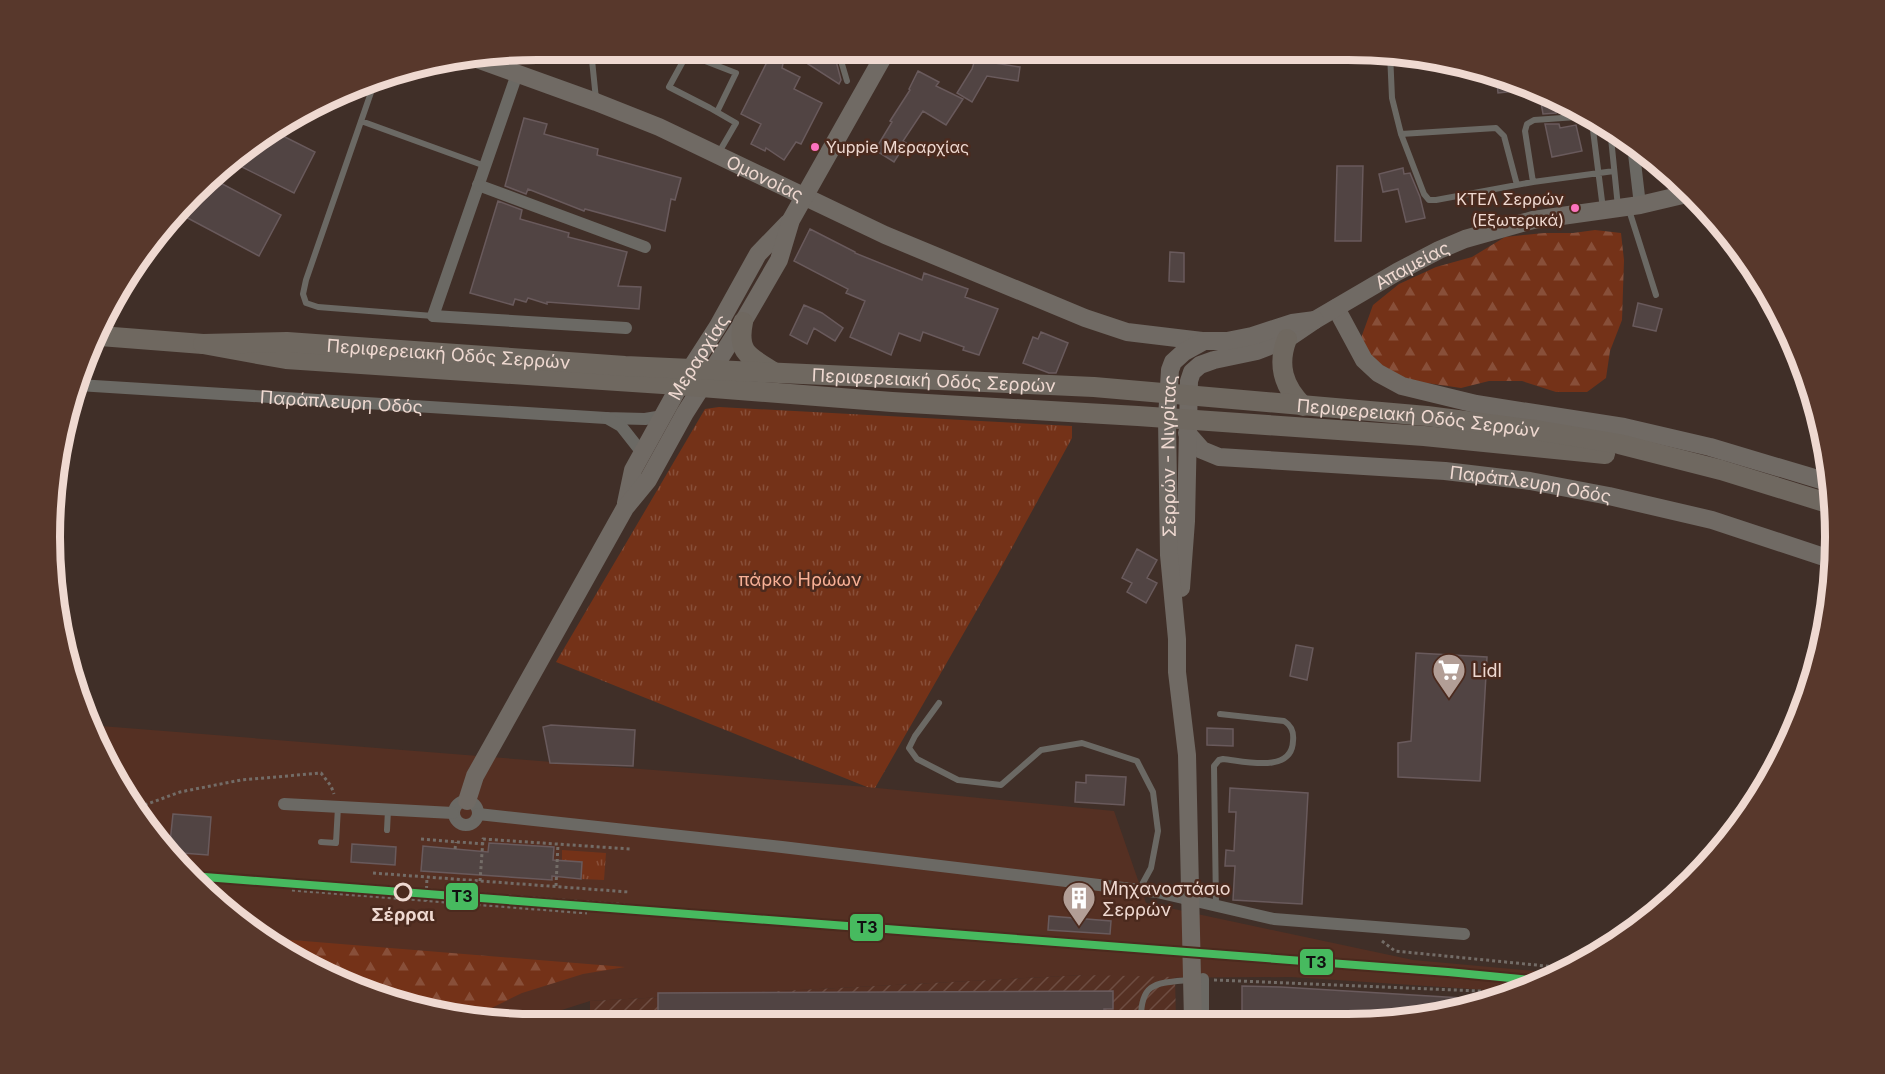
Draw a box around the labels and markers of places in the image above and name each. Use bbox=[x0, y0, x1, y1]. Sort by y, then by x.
place label: Yuppie Μεραρχίας bbox=[826, 137, 969, 157]
marker: Yuppie Μεραρχίας bbox=[809, 141, 821, 153]
place label: ΚΤΕΛ Σερρών (Εξωτερικά) bbox=[1456, 189, 1564, 230]
marker: ΚΤΕΛ Σερρών (Εξωτερικά) bbox=[1569, 202, 1581, 214]
supermarket icon: Lidl bbox=[1431, 652, 1467, 699]
place label: Lidl bbox=[1472, 660, 1502, 681]
place label: Μηχανοστάσιο Σερρών bbox=[1102, 878, 1231, 920]
building icon: Μηχανοστάσιο Σερρών bbox=[1061, 880, 1097, 927]
marker: Σέρραι bbox=[394, 883, 412, 901]
place label: Σέρραι bbox=[371, 904, 435, 925]

